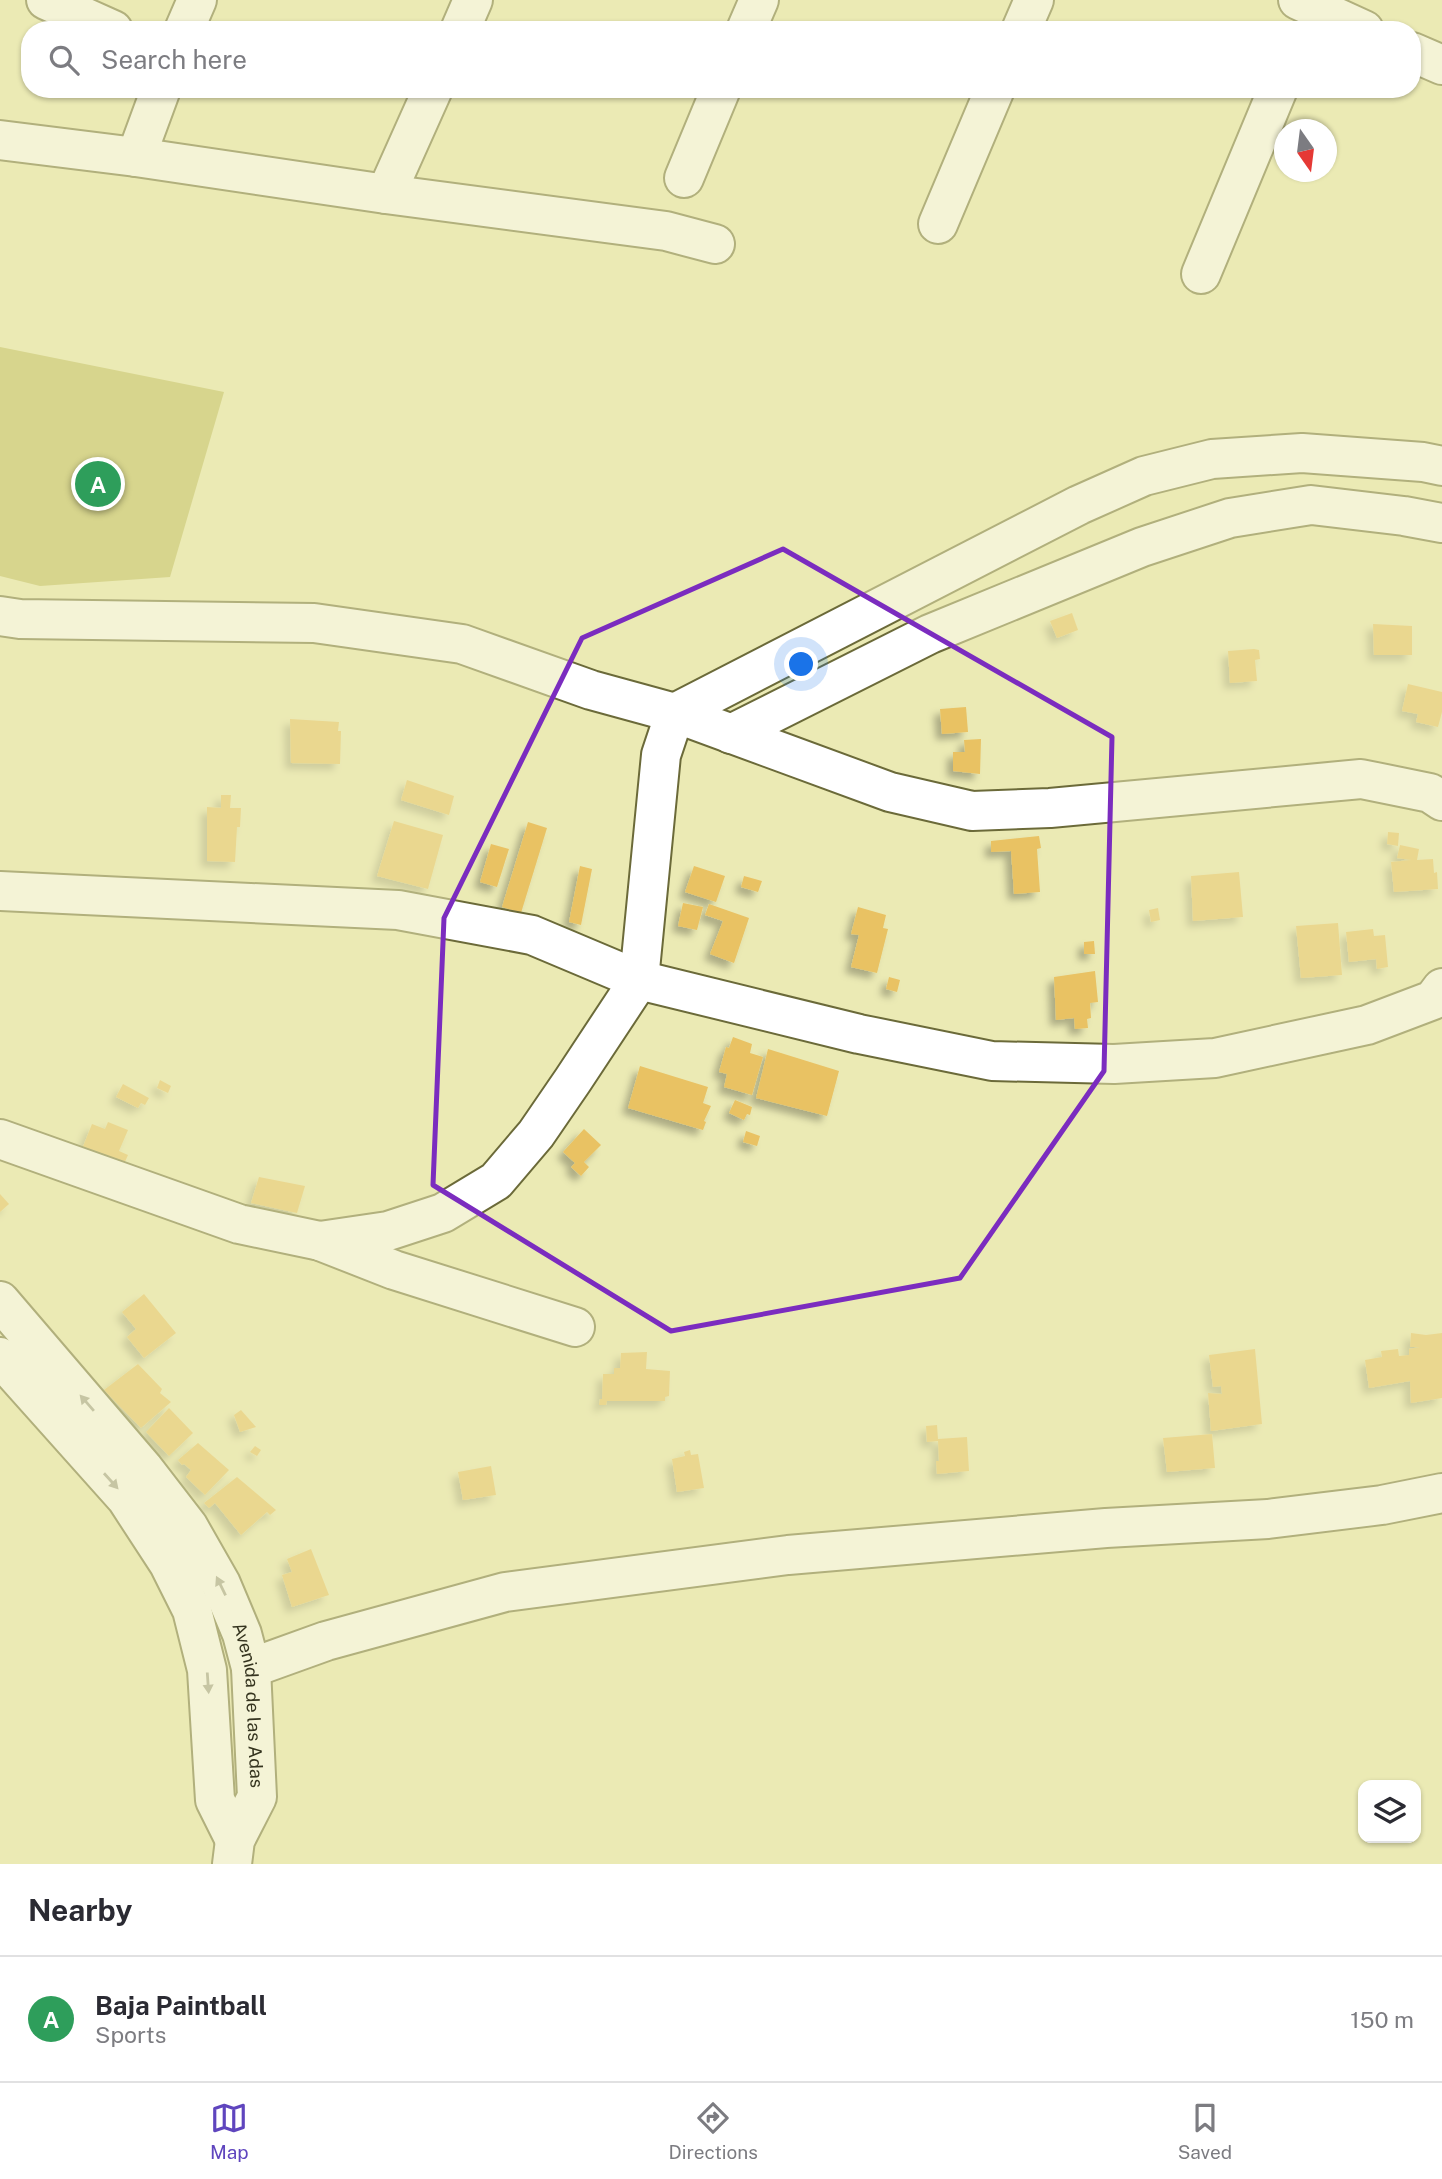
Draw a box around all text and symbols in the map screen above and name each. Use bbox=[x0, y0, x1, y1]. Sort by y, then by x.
search box bbox=[21, 21, 1421, 98]
icon: search bbox=[45, 41, 83, 79]
text: Search here bbox=[101, 44, 247, 75]
north arrow bbox=[1274, 119, 1337, 182]
pin: A bbox=[75, 458, 121, 510]
your location bbox=[784, 647, 818, 681]
one-way arrow bbox=[79, 1394, 95, 1412]
one-way arrow bbox=[103, 1472, 119, 1490]
one-way arrow bbox=[216, 1576, 227, 1596]
street label: Avenida de las Adas bbox=[228, 1619, 268, 1788]
one-way arrow bbox=[203, 1672, 214, 1694]
map controls bbox=[1358, 1780, 1421, 1843]
button: layers bbox=[1358, 1780, 1421, 1843]
text: Nearby bbox=[28, 1892, 132, 1928]
text: Baja Paintball bbox=[95, 1990, 267, 2021]
text: A bbox=[43, 2006, 59, 2033]
text: 150 m bbox=[1350, 2006, 1414, 2033]
text: Sports bbox=[95, 2021, 166, 2048]
tab: Map bbox=[210, 2099, 249, 2163]
tab: Directions bbox=[669, 2099, 758, 2163]
tab: Saved bbox=[1178, 2099, 1232, 2163]

